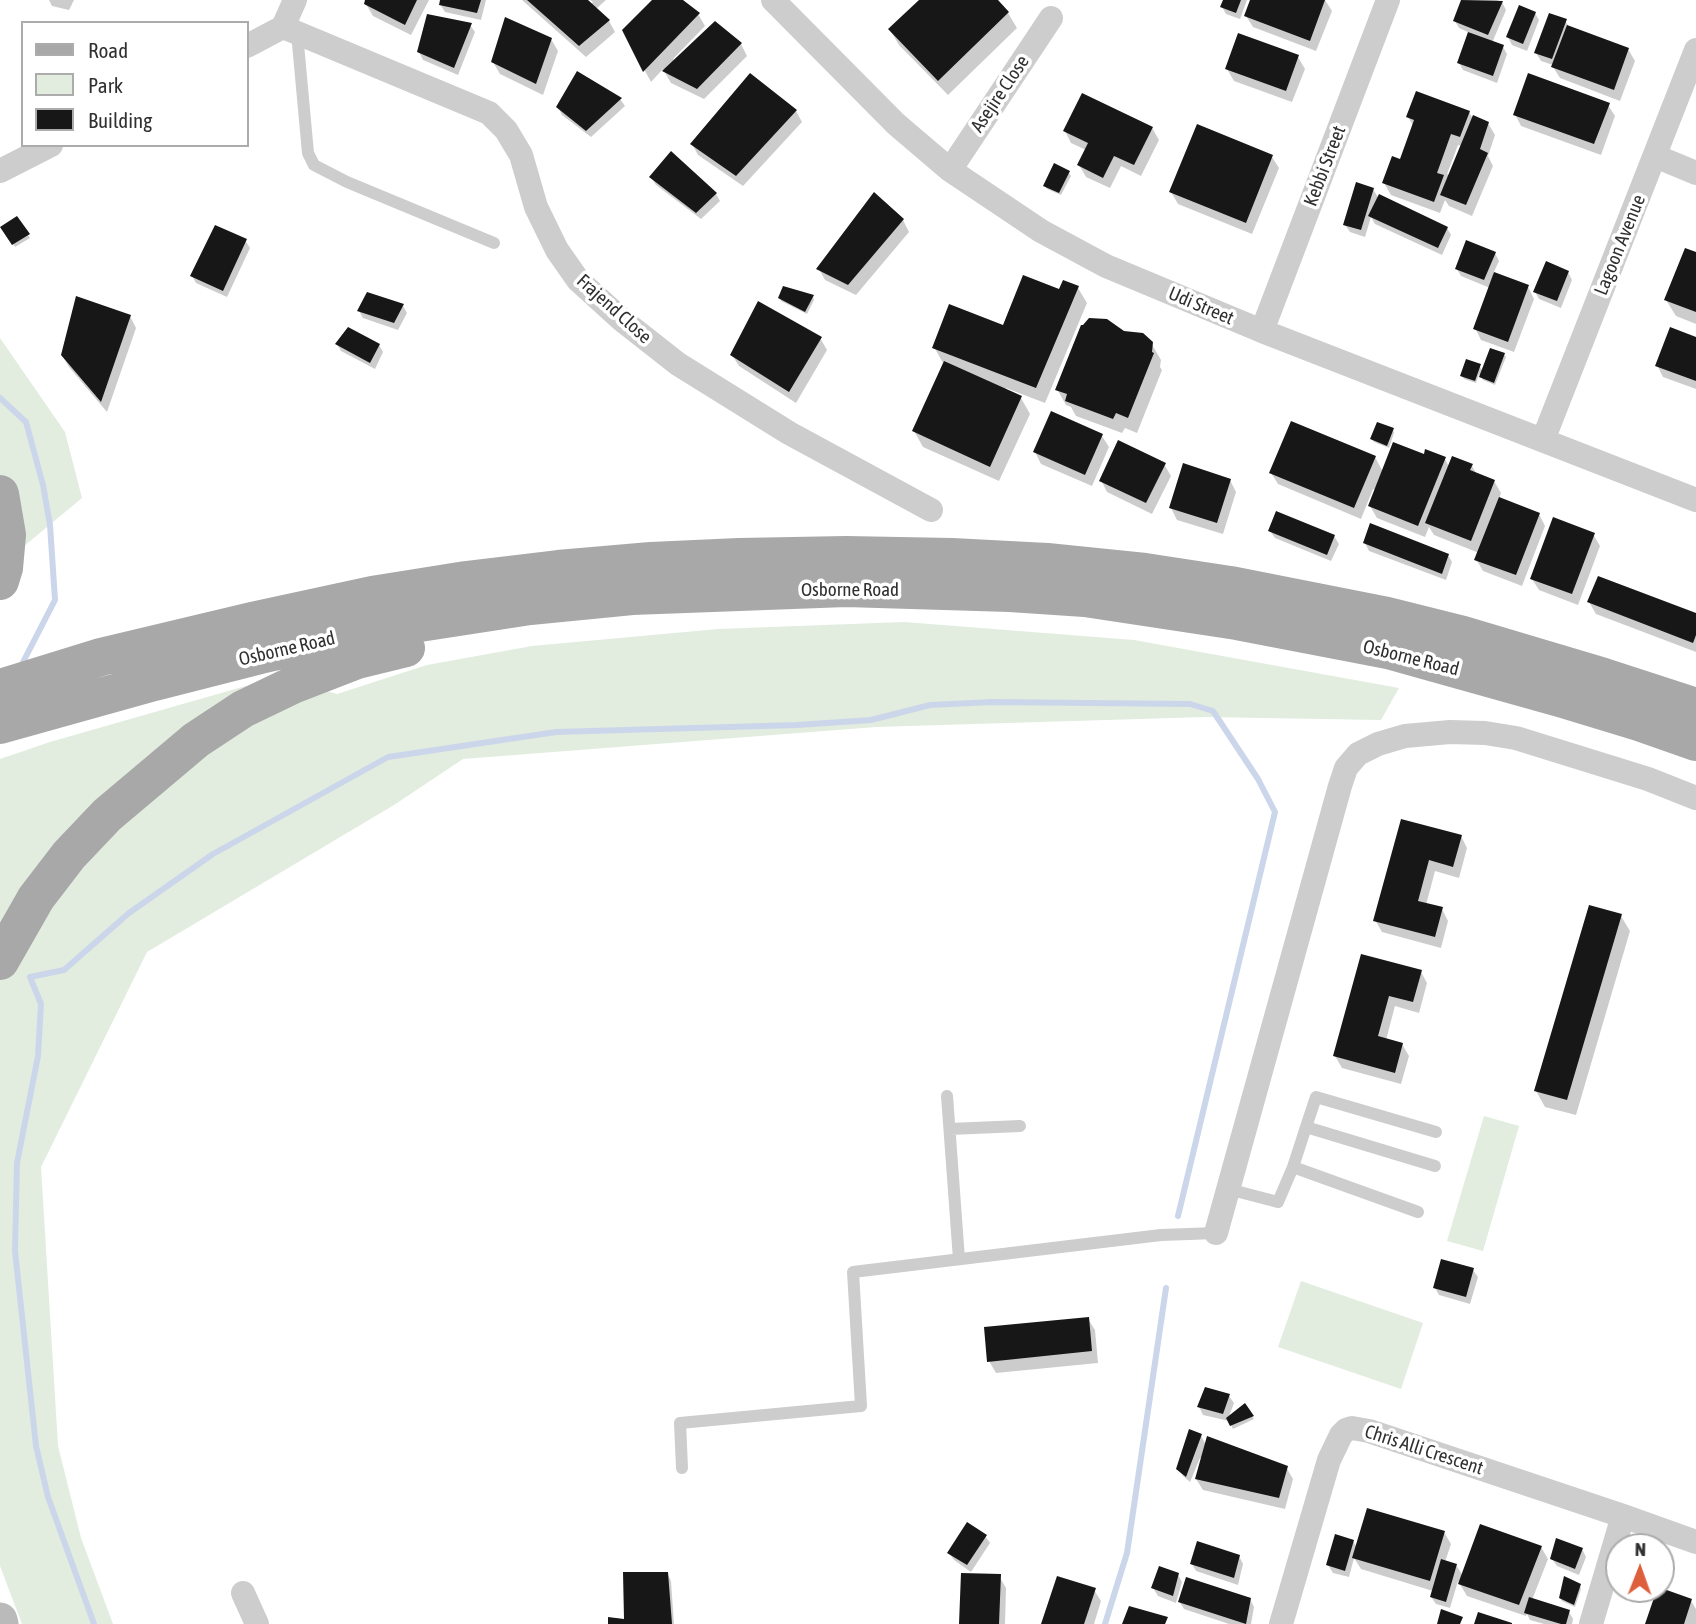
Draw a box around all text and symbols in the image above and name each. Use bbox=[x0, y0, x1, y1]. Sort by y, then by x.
legend bbox=[21, 21, 248, 147]
text: Road bbox=[88, 38, 128, 62]
street label: Asejire Close bbox=[966, 51, 1034, 137]
text: Park bbox=[88, 73, 123, 97]
text: Building bbox=[88, 108, 152, 132]
street label: Kebbi Street bbox=[1299, 123, 1351, 209]
street label: Lagoon Avenue bbox=[1590, 191, 1650, 299]
street label: Frajend Close bbox=[572, 269, 656, 349]
street label: Udi Street bbox=[1165, 282, 1237, 330]
street label: Osborne Road bbox=[801, 579, 899, 601]
street label: Osborne Road bbox=[237, 627, 337, 671]
street label: Osborne Road bbox=[1361, 635, 1461, 681]
street label: Chris Alli Crescent bbox=[1362, 1420, 1486, 1480]
north arrow bbox=[1605, 1533, 1675, 1603]
text: N bbox=[1635, 1538, 1646, 1560]

